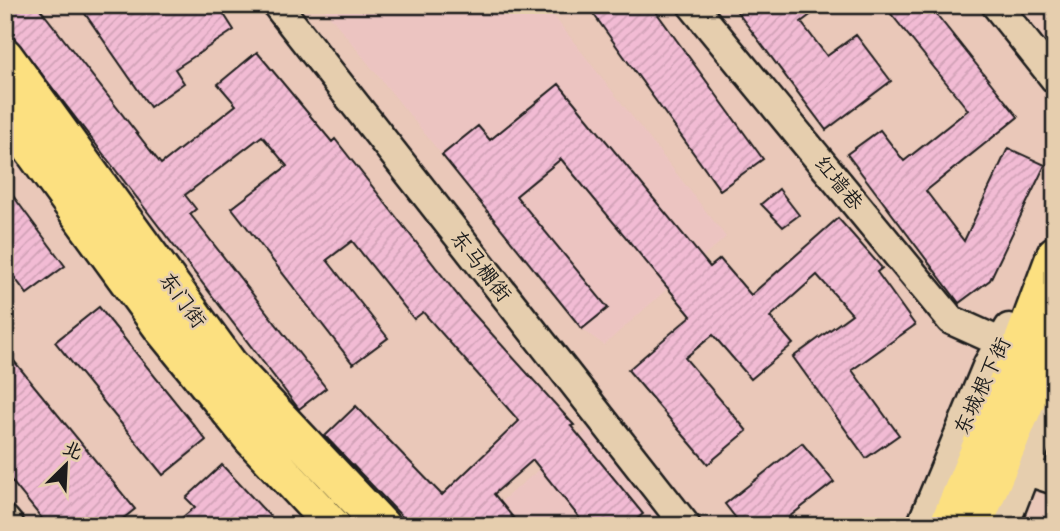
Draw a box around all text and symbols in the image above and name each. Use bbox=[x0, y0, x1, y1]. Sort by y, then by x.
street label: 红墙巷 bbox=[810, 151, 868, 215]
street label: 东马棚街 bbox=[446, 226, 516, 306]
street label: 东门街 bbox=[155, 267, 211, 333]
street label: 东城根下街 bbox=[949, 333, 1015, 439]
north arrow bbox=[32, 430, 102, 500]
text: 北 bbox=[59, 436, 86, 464]

